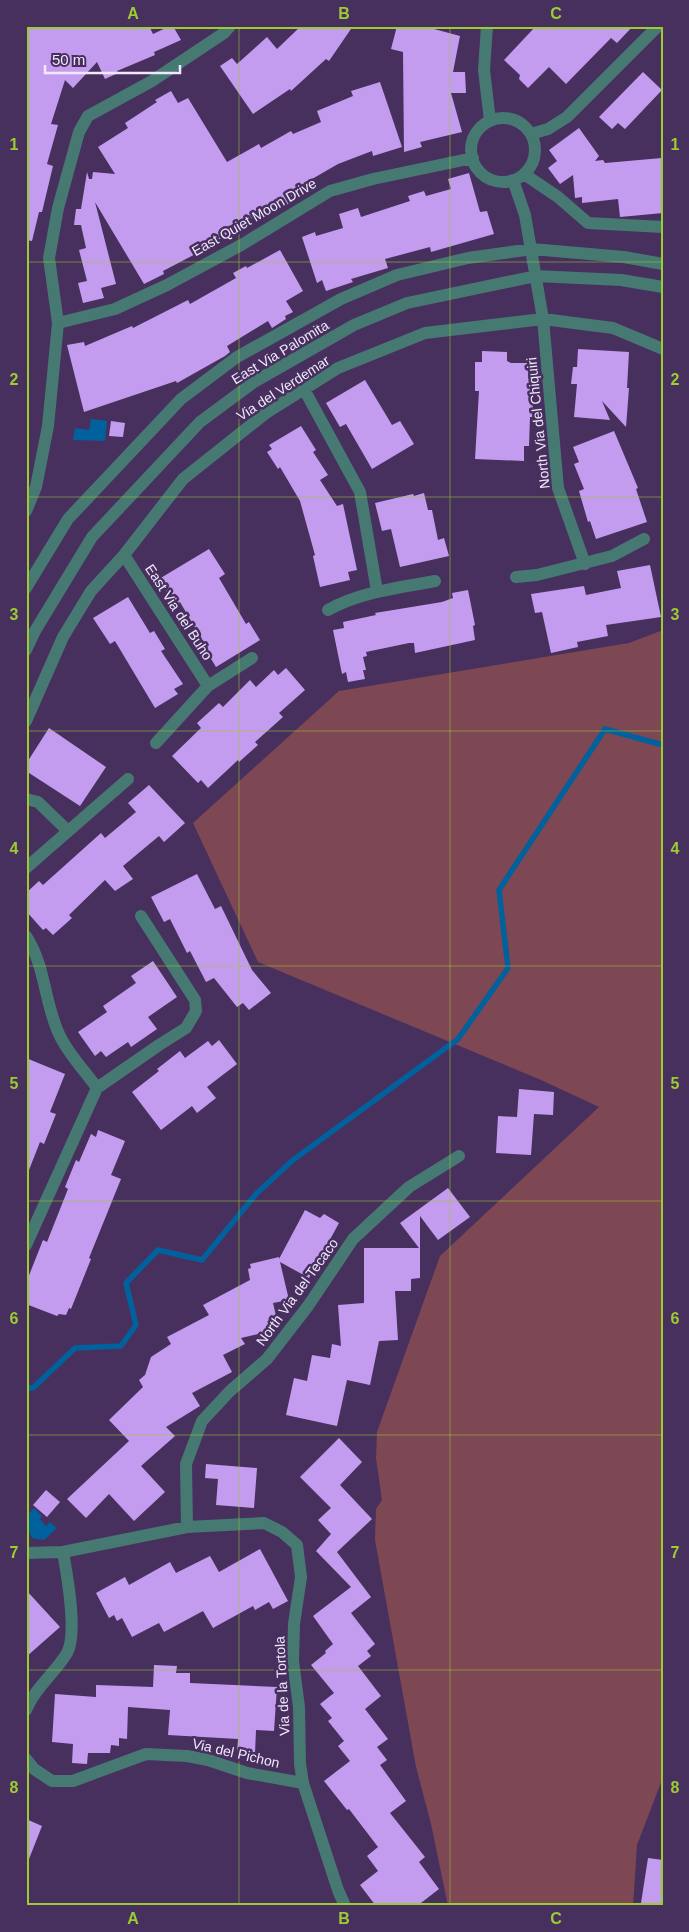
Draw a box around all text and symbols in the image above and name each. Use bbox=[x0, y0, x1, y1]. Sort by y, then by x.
text: A bbox=[127, 5, 139, 22]
text: B bbox=[338, 5, 350, 22]
text: C bbox=[550, 5, 562, 22]
scale bar bbox=[45, 42, 180, 74]
text: 50 m bbox=[52, 51, 85, 68]
text: 1 bbox=[10, 136, 19, 153]
text: 1 bbox=[671, 136, 680, 153]
street label: East Quiet Moon Drive bbox=[189, 175, 319, 259]
street label: East Via Palomita bbox=[229, 317, 332, 387]
street label: Via del Verdemar bbox=[234, 352, 333, 424]
street label: North Via del Chiquiri bbox=[523, 357, 553, 489]
text: 2 bbox=[10, 371, 19, 388]
text: 2 bbox=[671, 371, 680, 388]
street label: East Via del Buho bbox=[142, 561, 216, 663]
text: 3 bbox=[10, 606, 19, 623]
text: 3 bbox=[671, 606, 680, 623]
text: 4 bbox=[10, 840, 19, 857]
text: 4 bbox=[671, 840, 680, 857]
text: 5 bbox=[10, 1075, 19, 1092]
text: 5 bbox=[671, 1075, 680, 1092]
street label: North Via del Tecaco bbox=[253, 1235, 341, 1349]
text: 6 bbox=[10, 1310, 19, 1327]
text: 6 bbox=[671, 1310, 680, 1327]
text: 7 bbox=[10, 1544, 19, 1561]
text: 7 bbox=[671, 1544, 680, 1561]
street label: Via de la Tortola bbox=[271, 1635, 293, 1736]
street label: Via del Pichon bbox=[191, 1735, 281, 1771]
text: 8 bbox=[10, 1779, 19, 1796]
text: 8 bbox=[671, 1779, 680, 1796]
text: A bbox=[127, 1910, 139, 1927]
text: B bbox=[338, 1910, 350, 1927]
text: C bbox=[550, 1910, 562, 1927]

